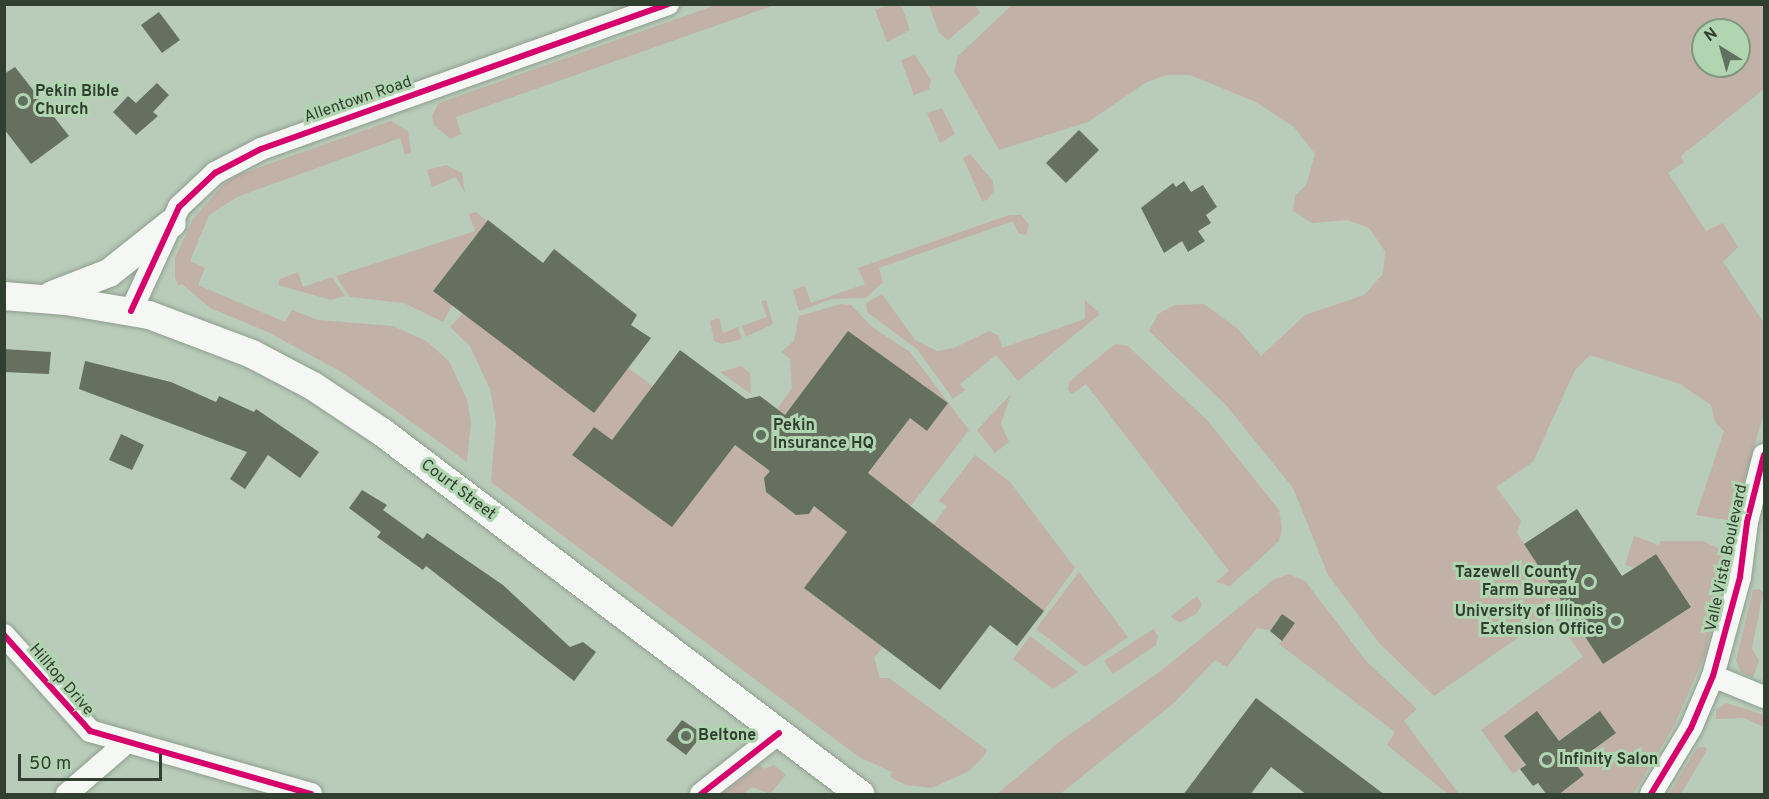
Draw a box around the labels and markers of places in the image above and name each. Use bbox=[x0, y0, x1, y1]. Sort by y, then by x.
place label: Pekin Bible Church bbox=[35, 82, 119, 120]
marker: Pekin Bible Church bbox=[16, 94, 30, 108]
place label: Pekin Insurance HQ bbox=[773, 416, 874, 454]
marker: Pekin Insurance HQ bbox=[754, 428, 768, 442]
place label: Tazewell County Farm Bureau bbox=[1455, 563, 1577, 601]
marker: Tazewell County Farm Bureau bbox=[1582, 575, 1596, 589]
place label: University of Illinois Extension Office bbox=[1455, 602, 1604, 640]
marker: University of Illinois Extension Office bbox=[1609, 614, 1623, 628]
place label: Beltone bbox=[698, 726, 756, 746]
marker: Beltone bbox=[679, 729, 693, 743]
place label: Infinity Salon bbox=[1559, 750, 1658, 770]
marker: Infinity Salon bbox=[1540, 753, 1554, 767]

